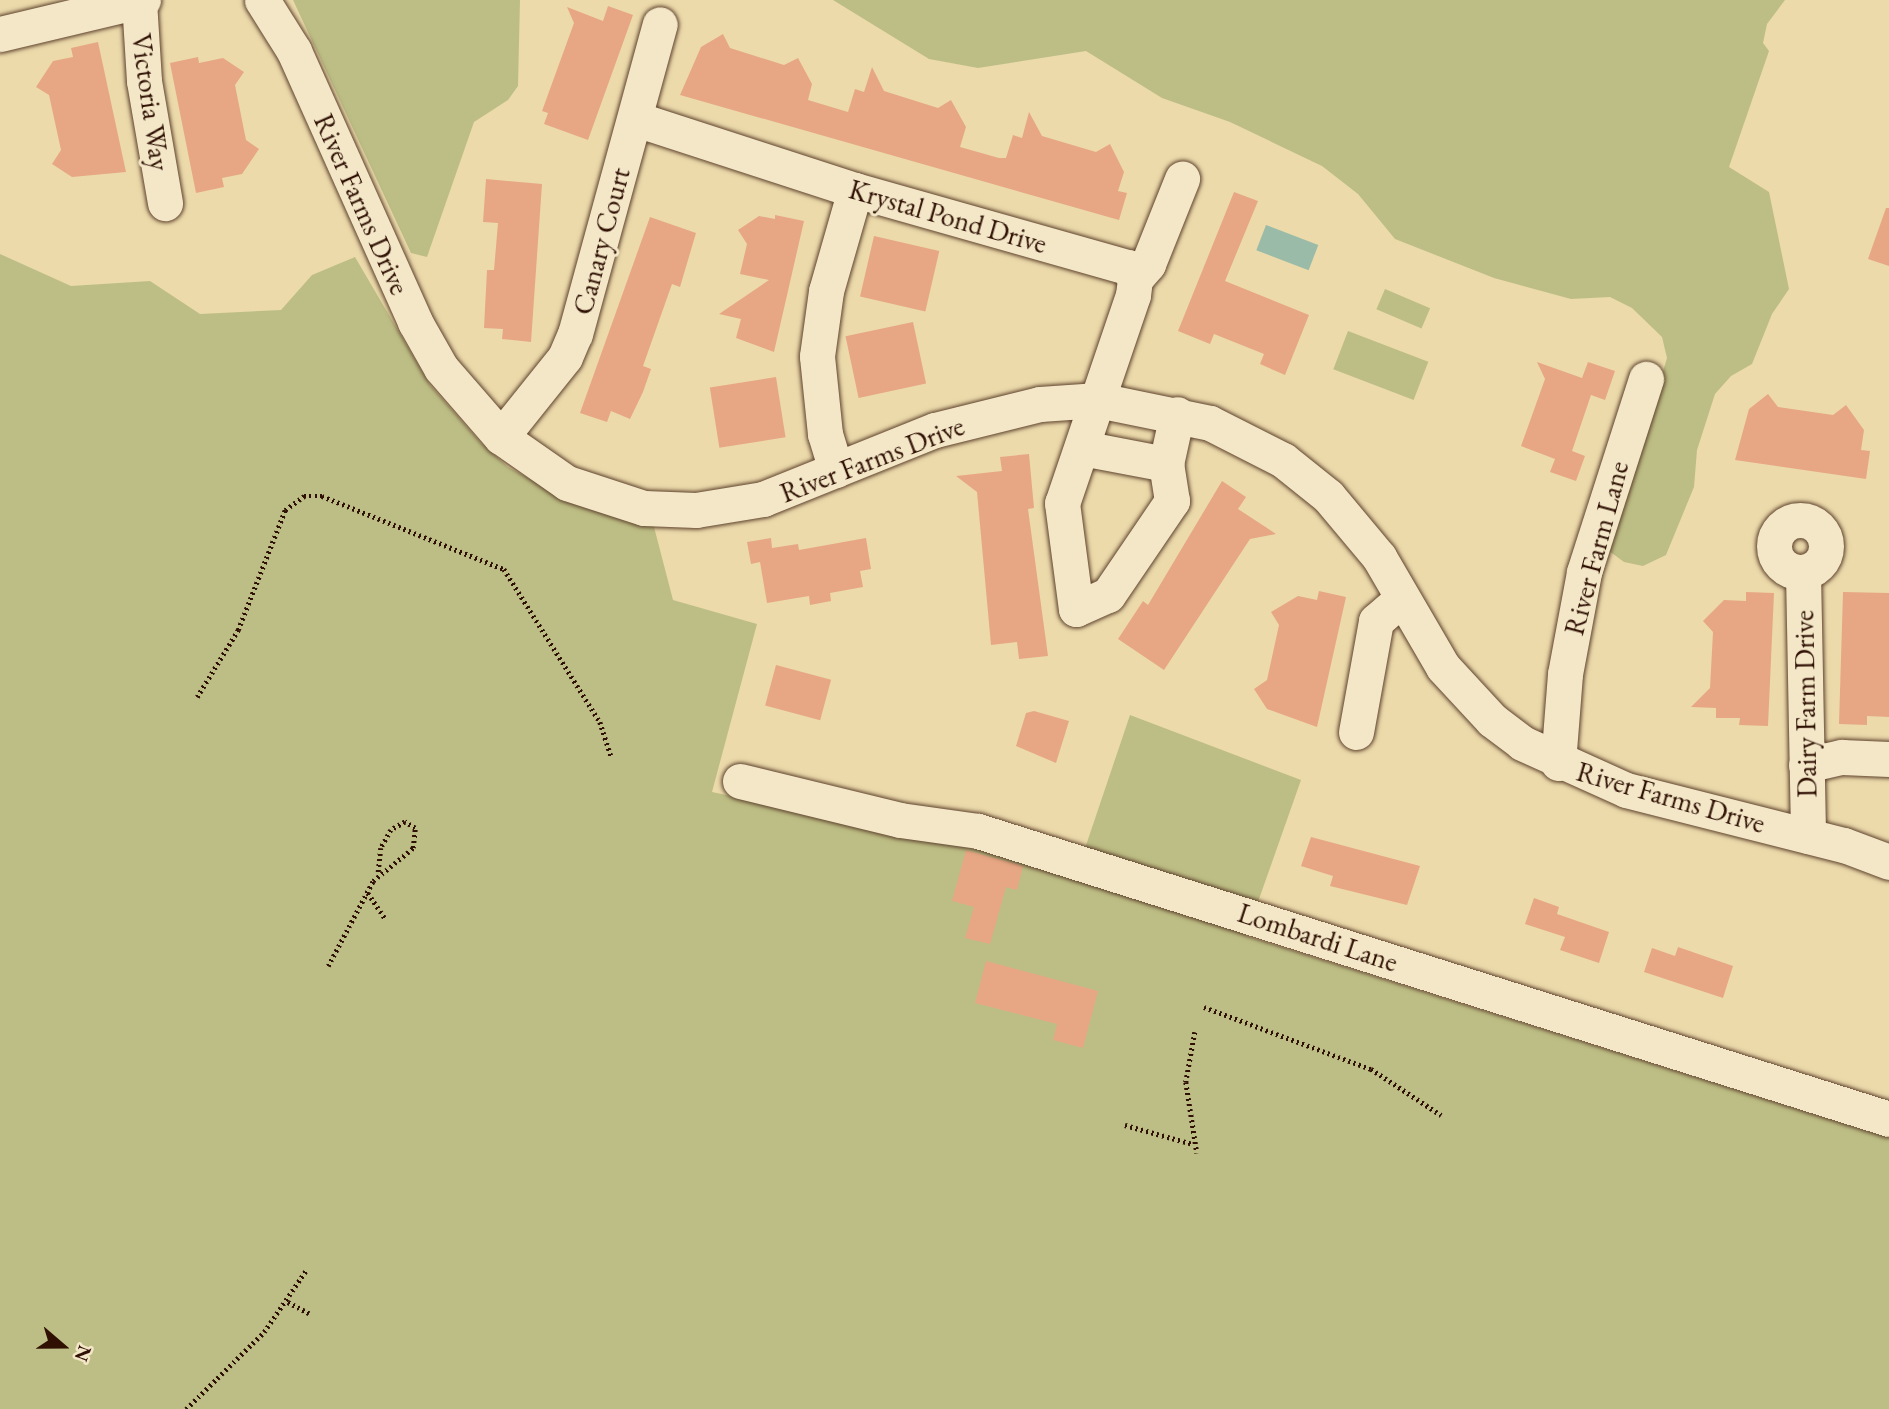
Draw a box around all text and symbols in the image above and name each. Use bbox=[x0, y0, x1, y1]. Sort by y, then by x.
street label: Victoria Way bbox=[125, 31, 177, 173]
street label: River Farms Drive bbox=[307, 108, 417, 300]
street label: Canary Court bbox=[565, 164, 637, 318]
street label: Krystal Pond Drive bbox=[845, 172, 1051, 260]
street label: River Farms Drive bbox=[775, 408, 969, 510]
street label: River Farm Lane bbox=[1557, 457, 1635, 639]
street label: Dairy Farm Drive bbox=[1787, 610, 1823, 798]
street label: River Farms Drive bbox=[1573, 754, 1769, 840]
street label: Lombardi Lane bbox=[1234, 895, 1402, 979]
north arrow bbox=[28, 1311, 98, 1381]
text: N bbox=[69, 1342, 98, 1365]

